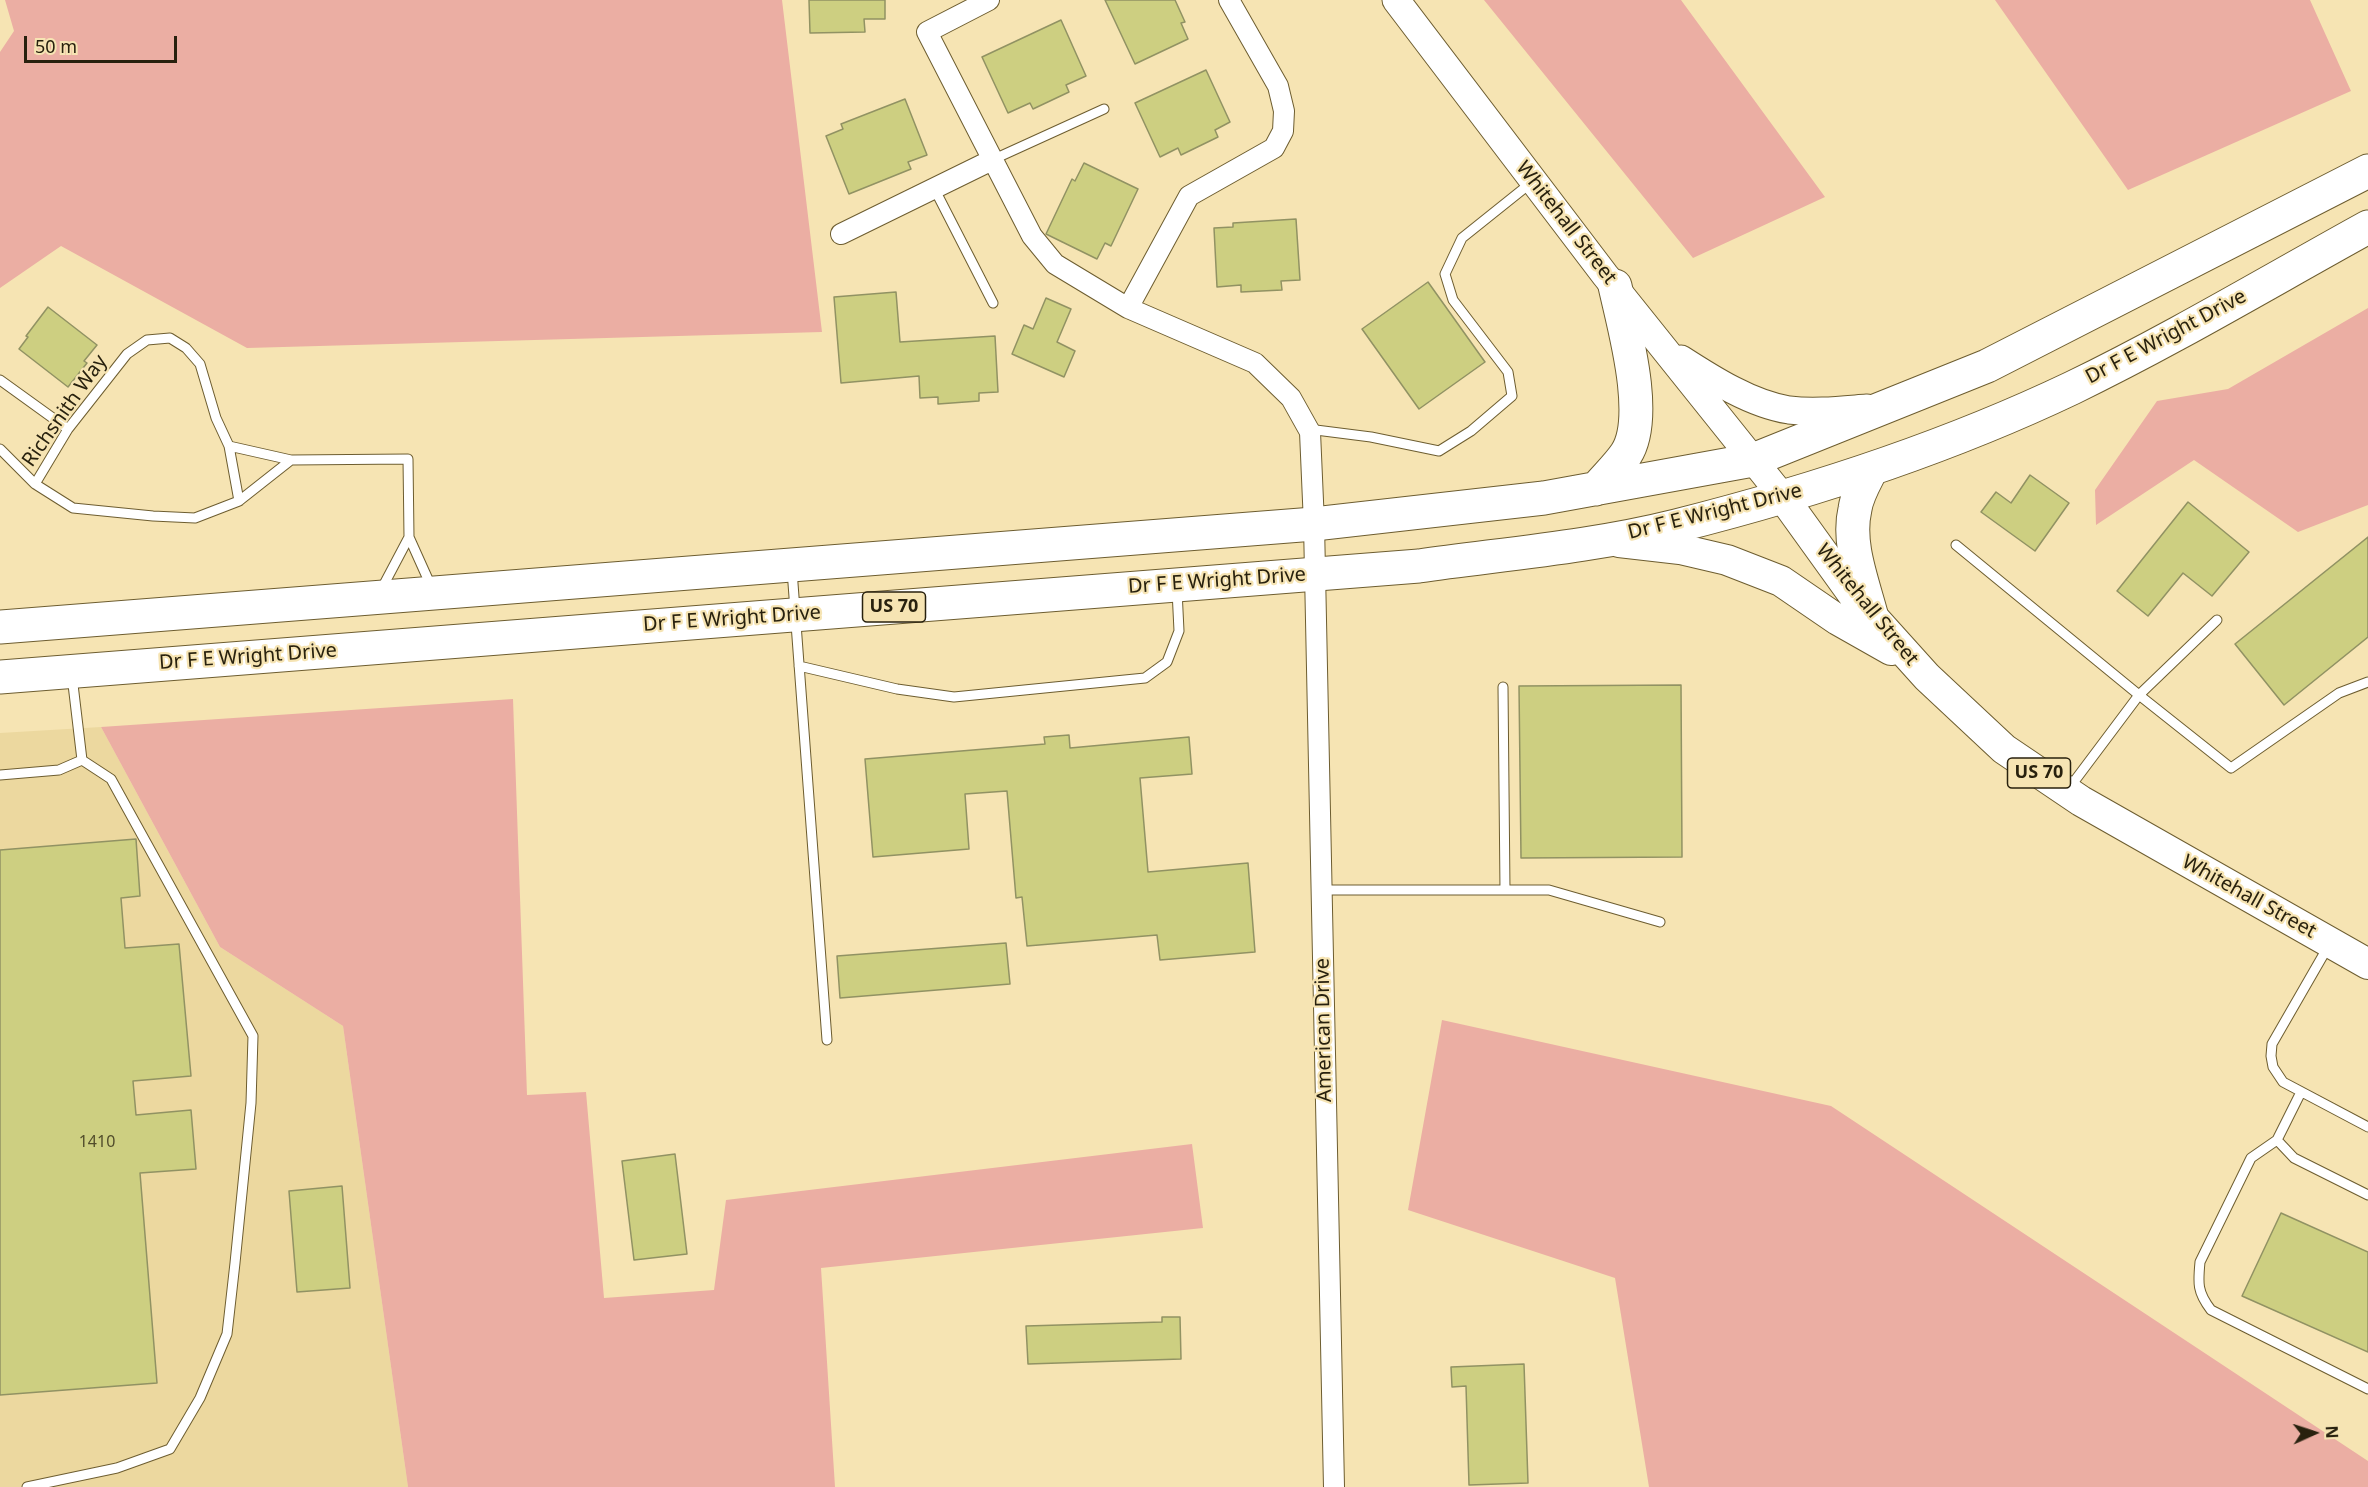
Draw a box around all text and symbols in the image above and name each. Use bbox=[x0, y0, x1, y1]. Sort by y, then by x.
scale bar bbox=[27, 24, 180, 62]
text: 50 m bbox=[35, 34, 77, 58]
street label: Whitehall Street bbox=[1511, 157, 1621, 289]
street label: Dr F E Wright Drive bbox=[2082, 285, 2250, 389]
street label: Richsnith Way bbox=[18, 350, 112, 472]
street label: Dr F E Wright Drive bbox=[1626, 479, 1804, 545]
street label: Whitehall Street bbox=[1811, 539, 1923, 671]
street label: Dr F E Wright Drive bbox=[1127, 563, 1307, 599]
road number: US 70 bbox=[862, 592, 926, 622]
street label: Dr F E Wright Drive bbox=[642, 601, 822, 637]
street label: Dr F E Wright Drive bbox=[158, 639, 338, 675]
road number: US 70 bbox=[2008, 758, 2070, 788]
street label: Whitehall Street bbox=[2178, 850, 2320, 944]
street label: American Drive bbox=[1311, 958, 1337, 1102]
house number: 1410 bbox=[79, 1132, 115, 1152]
north arrow bbox=[2284, 1403, 2344, 1463]
text: N bbox=[2321, 1425, 2343, 1439]

